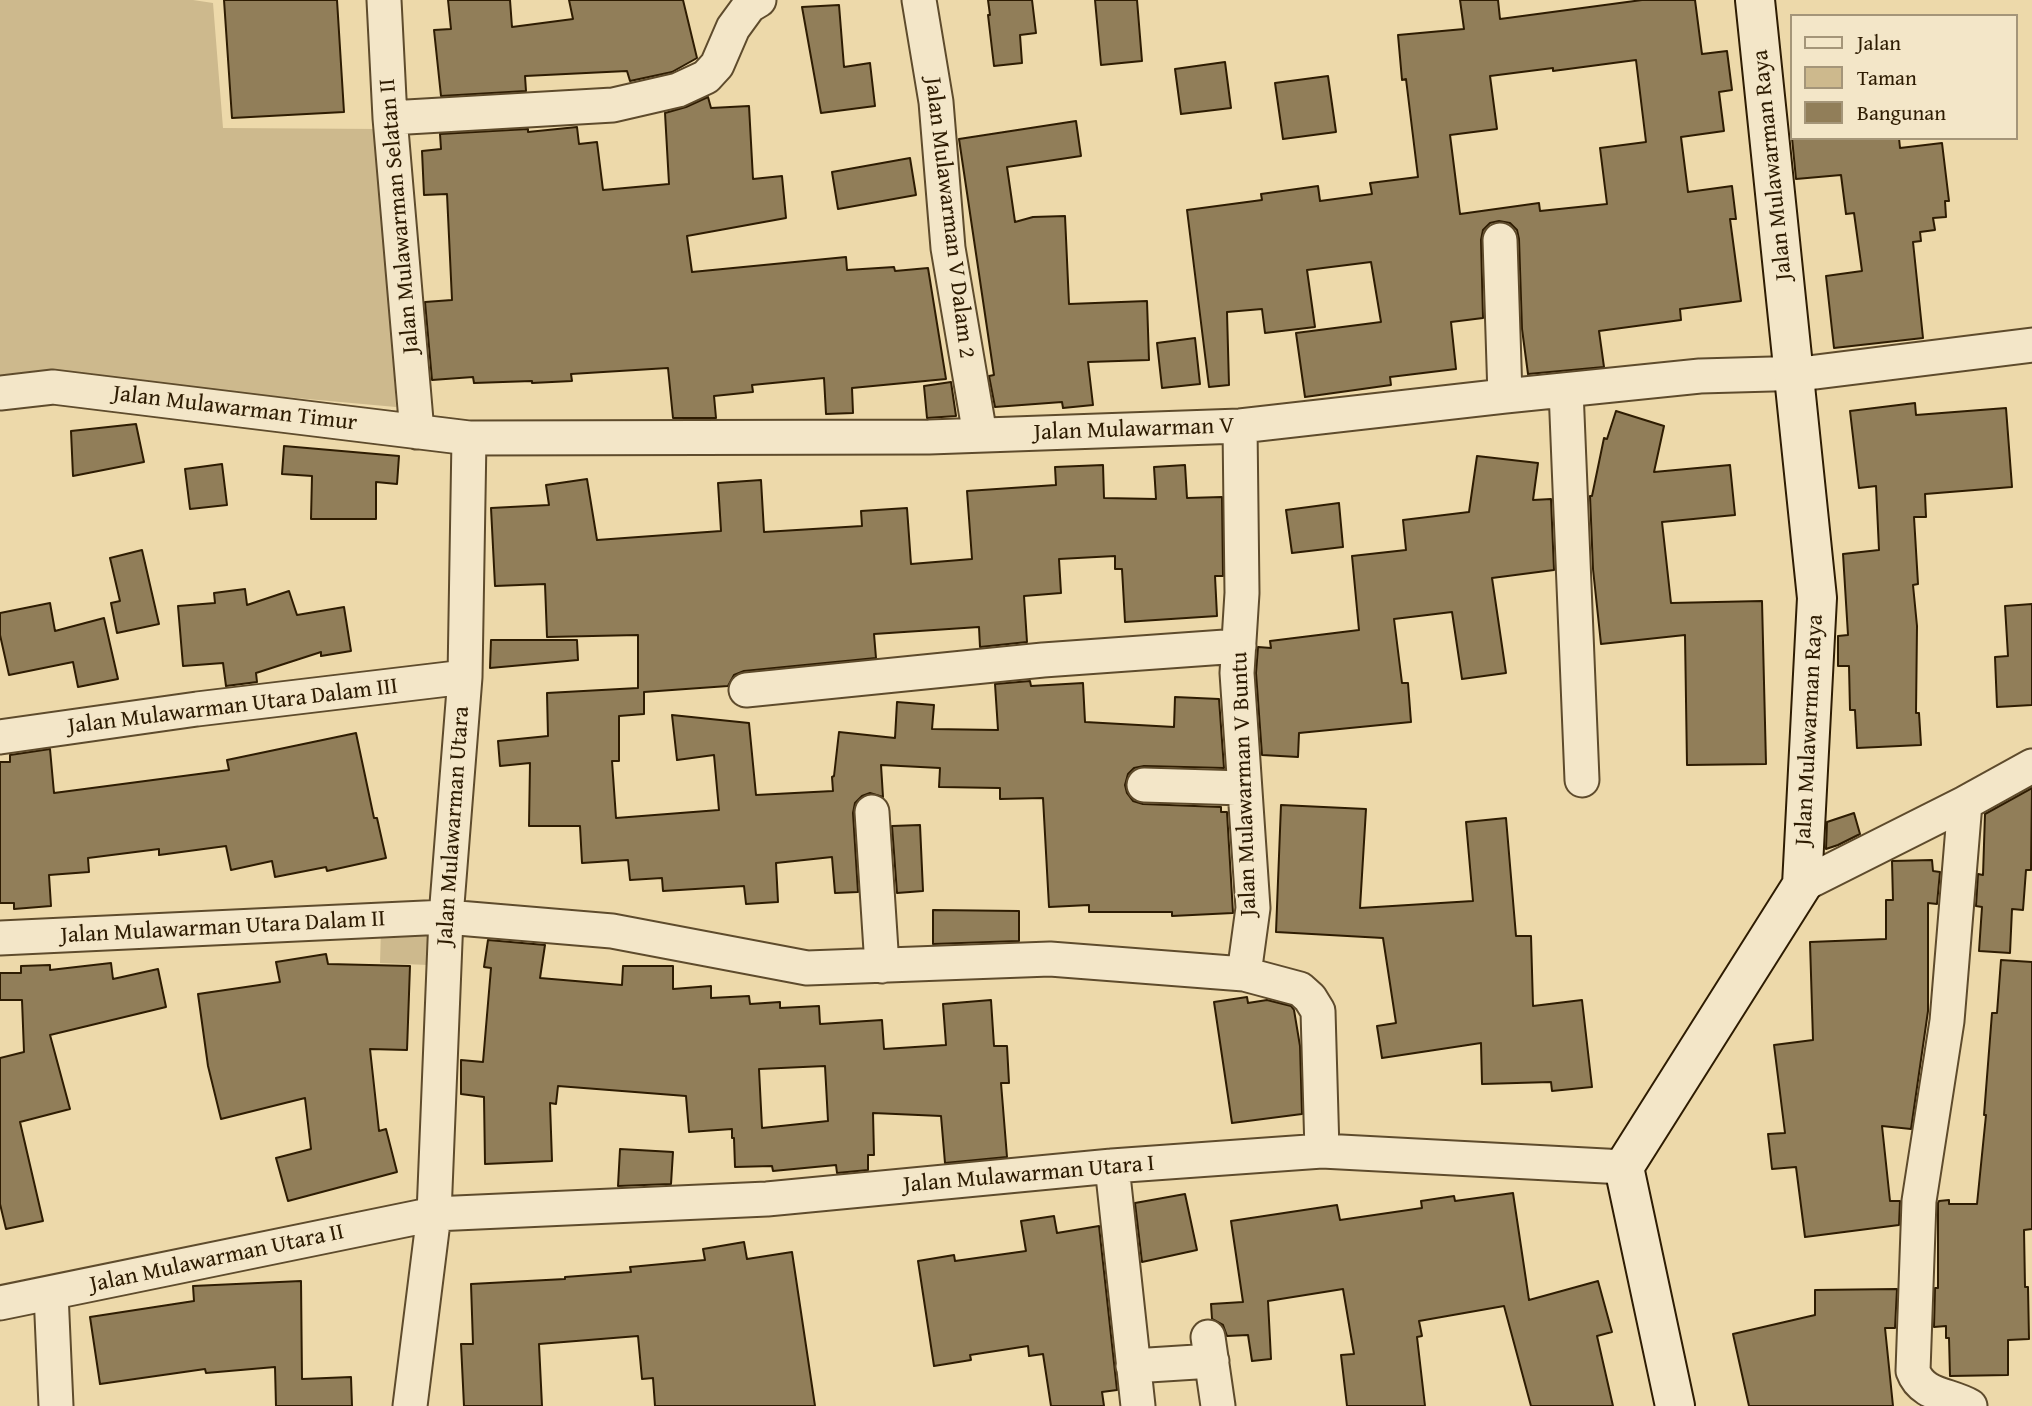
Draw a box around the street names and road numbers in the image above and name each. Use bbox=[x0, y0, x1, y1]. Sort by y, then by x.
street label: Jalan Mulawarman Raya bbox=[1747, 48, 1799, 282]
street label: Jalan Mulawarman V Dalam 2 bbox=[918, 76, 980, 360]
street label: Jalan Mulawarman Selatan II bbox=[374, 77, 426, 355]
street label: Jalan Mulawarman Timur bbox=[111, 380, 359, 438]
street label: Jalan Mulawarman V bbox=[1033, 413, 1235, 447]
street label: Jalan Mulawarman Raya bbox=[1790, 614, 1830, 846]
street label: Jalan Mulawarman V Buntu bbox=[1227, 651, 1263, 917]
street label: Jalan Mulawarman Utara Dalam III bbox=[66, 673, 400, 741]
street label: Jalan Mulawarman Utara bbox=[432, 705, 476, 947]
street label: Jalan Mulawarman Utara Dalam II bbox=[60, 906, 386, 950]
street label: Jalan Mulawarman Utara I bbox=[902, 1150, 1156, 1200]
street label: Jalan Mulawarman Utara II bbox=[87, 1219, 347, 1299]

